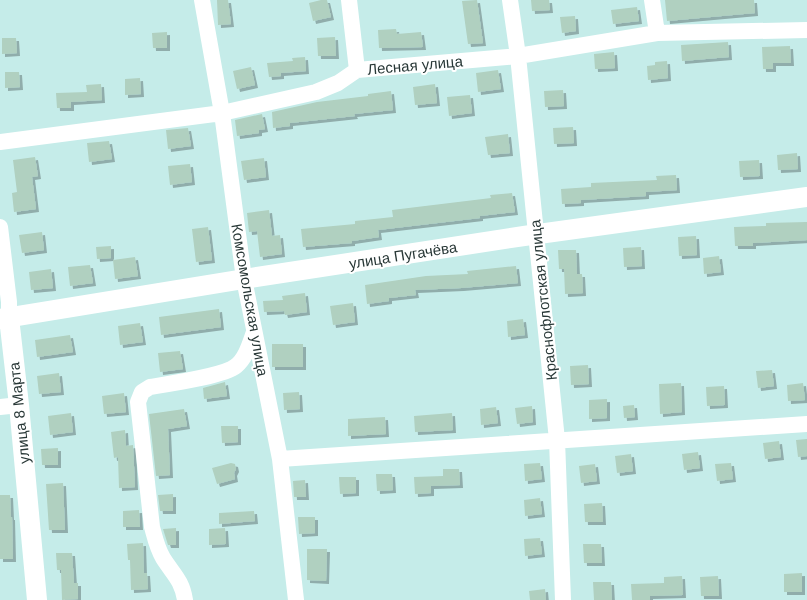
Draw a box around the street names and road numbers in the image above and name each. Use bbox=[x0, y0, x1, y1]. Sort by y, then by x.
street label: Лесная улица bbox=[367, 52, 464, 78]
street label: Краснофлотская улица bbox=[526, 218, 560, 381]
street label: Комсомольская улица bbox=[228, 222, 272, 378]
street label: улица Пугачёва bbox=[348, 238, 459, 272]
street label: улица 8 Марта bbox=[5, 361, 33, 465]

